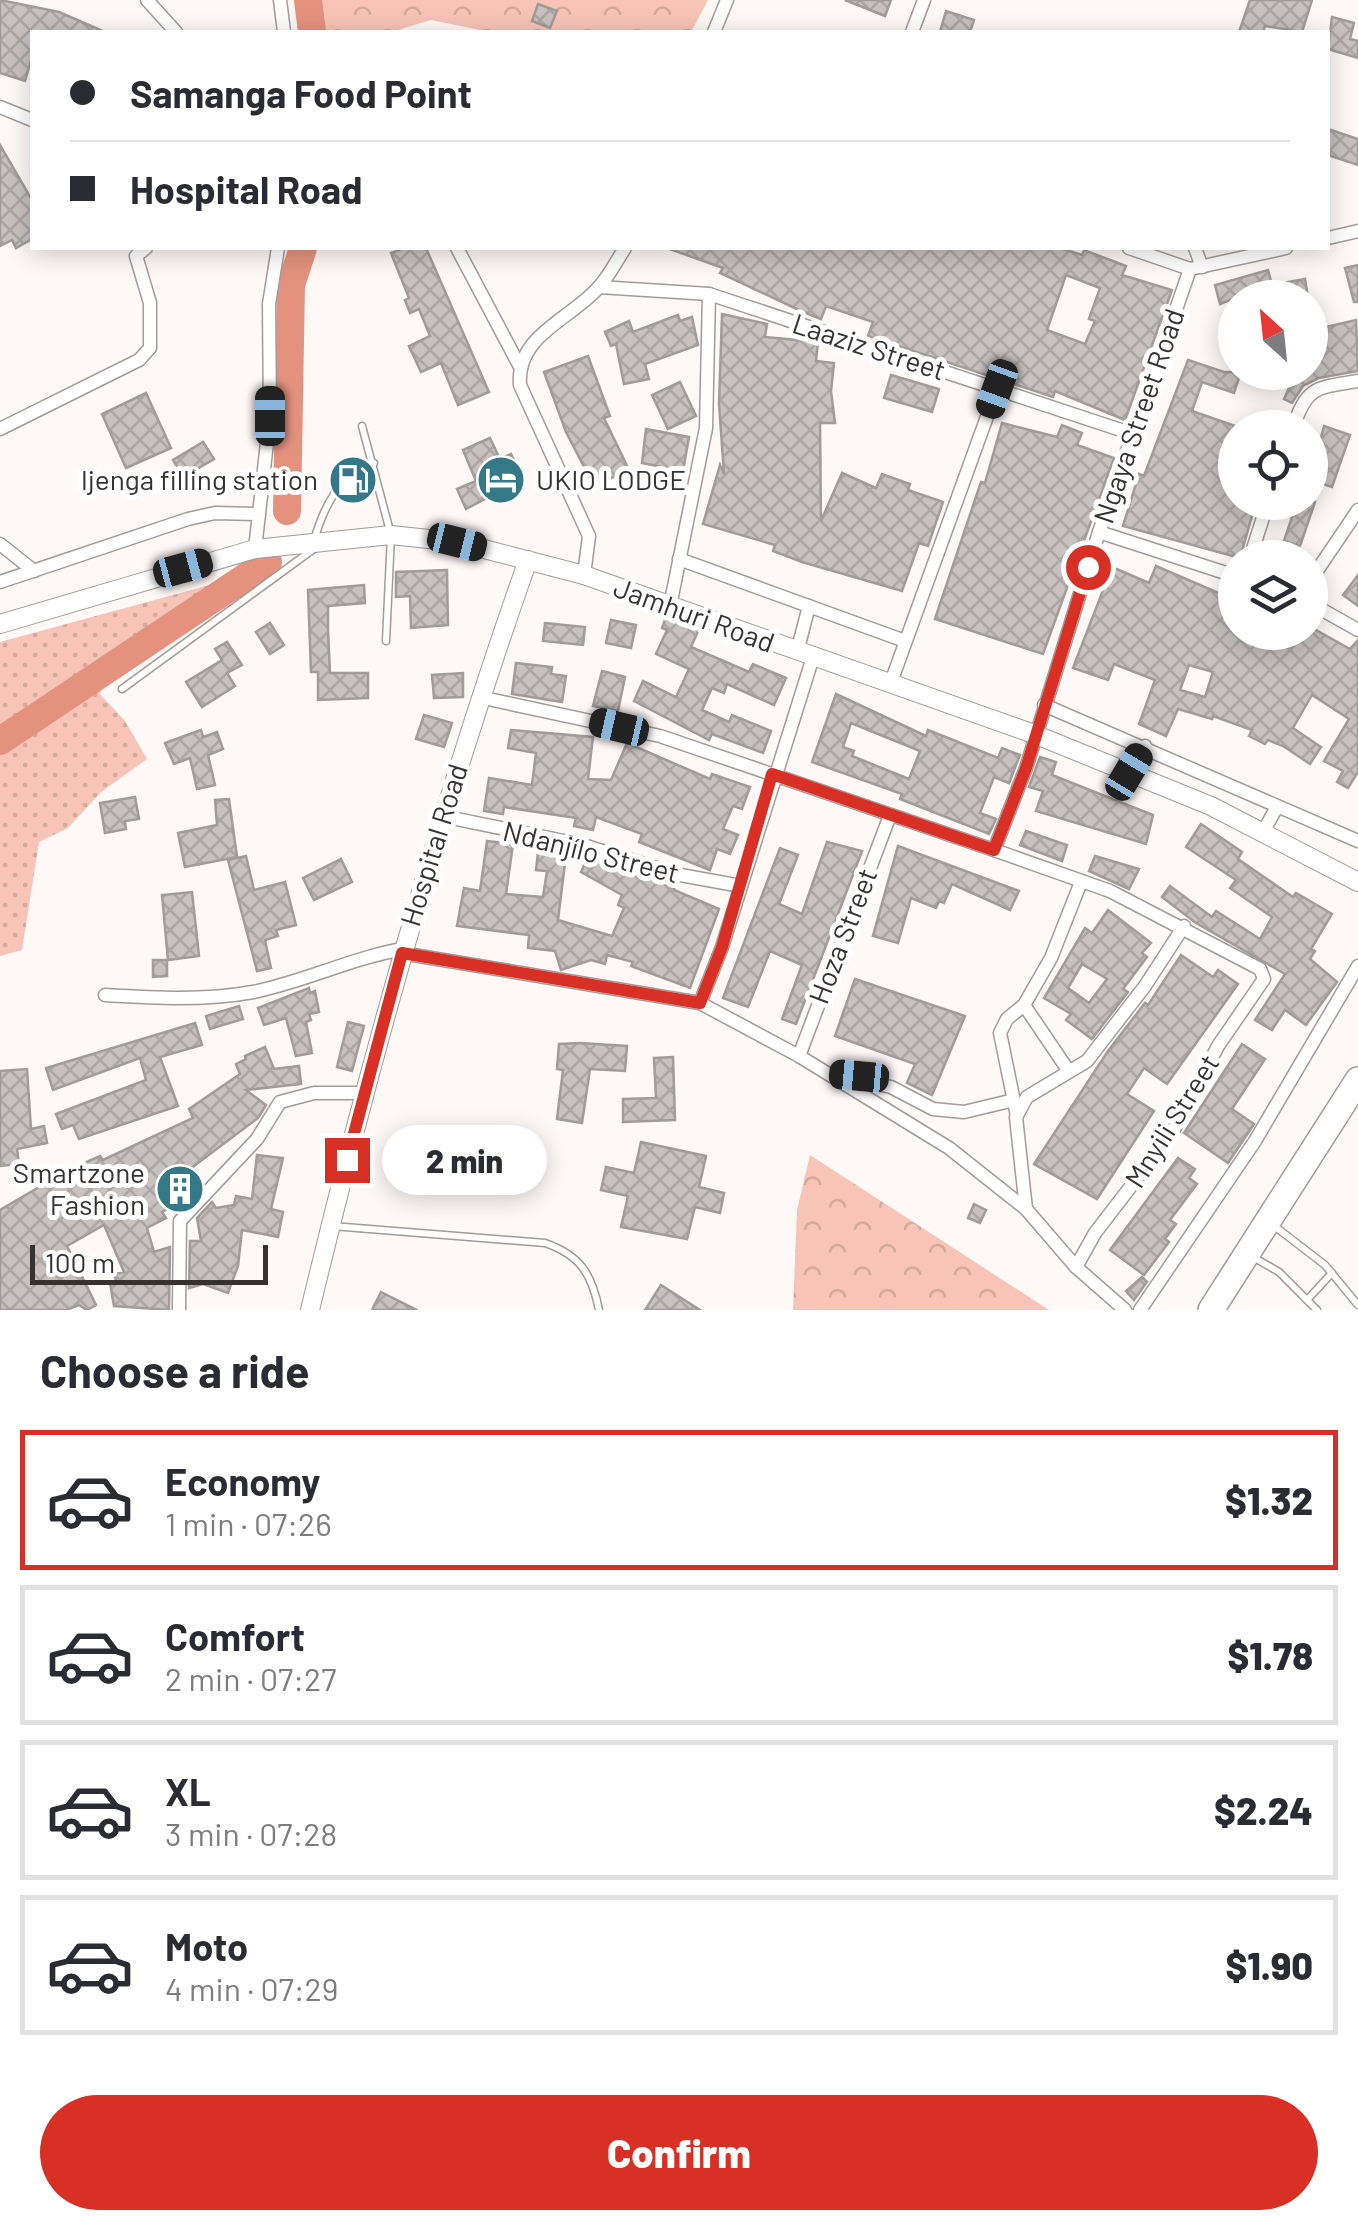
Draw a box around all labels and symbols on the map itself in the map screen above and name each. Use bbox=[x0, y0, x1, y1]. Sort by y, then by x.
north arrow bbox=[1218, 280, 1328, 390]
street label: Ngaya Street Road bbox=[1085, 304, 1191, 527]
street label: Laaziz Street bbox=[789, 305, 950, 387]
car bbox=[973, 356, 1021, 422]
car bbox=[255, 386, 285, 446]
fuel station icon: Ijenga filling station bbox=[327, 454, 379, 506]
hotel icon: UKIO LODGE bbox=[475, 454, 527, 506]
place label: Ijenga filling station bbox=[81, 462, 318, 496]
place label: UKIO LODGE bbox=[536, 462, 686, 496]
car bbox=[424, 520, 490, 564]
route start bbox=[1066, 545, 1111, 590]
car bbox=[150, 546, 216, 590]
street label: Jamhuri Road bbox=[609, 569, 779, 659]
car bbox=[586, 706, 652, 748]
car bbox=[1101, 739, 1157, 805]
street label: Hospital Road bbox=[392, 759, 474, 930]
street label: Ndanjílo Street bbox=[500, 813, 683, 889]
street label: Hoza Street bbox=[801, 863, 883, 1008]
street label: Mnyili Street bbox=[1117, 1048, 1225, 1193]
car bbox=[828, 1058, 890, 1094]
callout: 2 min bbox=[382, 1125, 547, 1195]
route end bbox=[325, 1138, 370, 1183]
place label: Smartzone Fashion bbox=[13, 1155, 145, 1221]
building icon: Smartzone Fashion bbox=[154, 1163, 206, 1215]
scale bar bbox=[30, 1240, 268, 1284]

